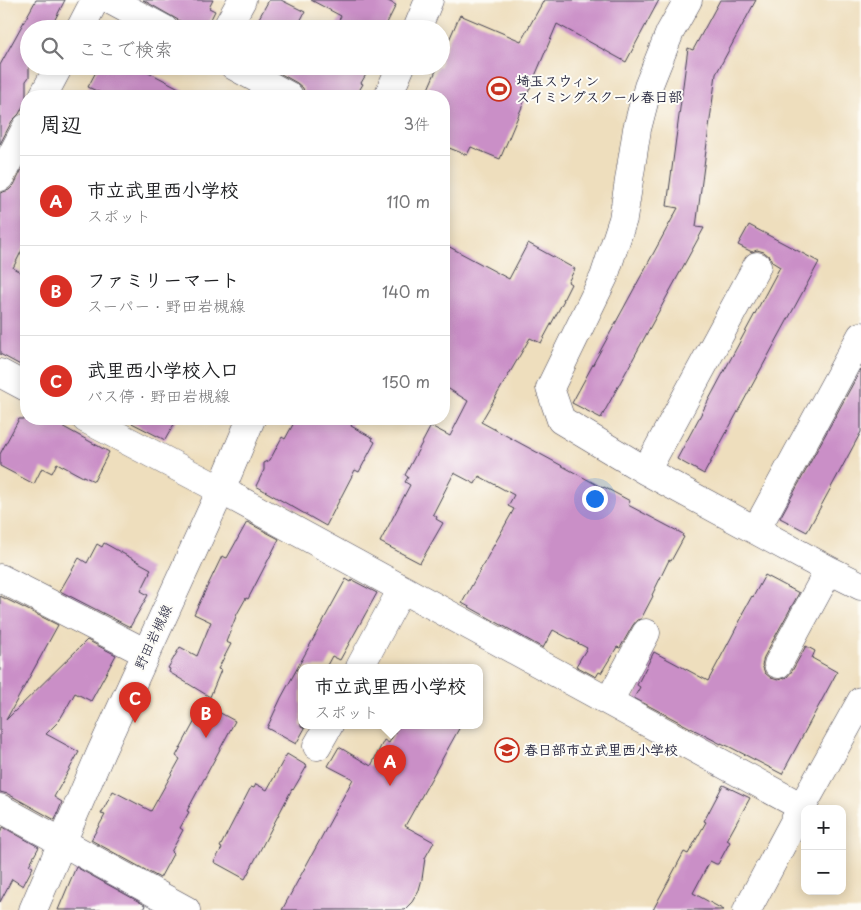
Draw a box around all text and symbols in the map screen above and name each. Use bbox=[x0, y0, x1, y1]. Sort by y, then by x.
search box bbox=[20, 20, 450, 75]
icon: search bbox=[38, 34, 66, 62]
text: ここで検索 bbox=[78, 34, 173, 62]
place label: 埼玉スウィン スイミングスクール春日部 bbox=[516, 70, 683, 107]
sports icon: 埼玉スウィン スイミングスクール春日部 bbox=[486, 76, 512, 102]
text: 周辺 bbox=[40, 107, 82, 139]
text: 3件 bbox=[403, 111, 430, 135]
text: 市立武里西小学校 bbox=[87, 175, 239, 203]
text: A bbox=[50, 189, 62, 213]
text: 110 m bbox=[387, 189, 430, 213]
text: スポット bbox=[87, 203, 151, 227]
text: ファミリーマート bbox=[87, 265, 240, 293]
text: B bbox=[51, 279, 61, 303]
text: 140 m bbox=[382, 279, 430, 303]
text: スーパー · 野田岩槻線 bbox=[87, 293, 245, 317]
text: 武里西小学校入口 bbox=[87, 355, 239, 383]
text: C bbox=[50, 369, 62, 393]
text: 150 m bbox=[382, 369, 430, 393]
text: バス停 · 野田岩槻線 bbox=[87, 383, 230, 407]
your location bbox=[582, 486, 608, 512]
street label: 野田岩槻線 bbox=[128, 601, 177, 673]
popup bbox=[298, 664, 483, 729]
text: 市立武里西小学校 bbox=[314, 671, 467, 699]
pin: C bbox=[119, 682, 151, 723]
pin: B bbox=[190, 697, 222, 738]
text: スポット bbox=[314, 699, 379, 723]
school or university icon: 春日部市立武里西小学校 bbox=[494, 737, 520, 763]
place label: 春日部市立武里西小学校 bbox=[524, 739, 678, 760]
pin: A bbox=[374, 745, 406, 786]
map controls bbox=[801, 805, 846, 895]
button: + bbox=[801, 805, 846, 850]
button: − bbox=[801, 850, 846, 895]

